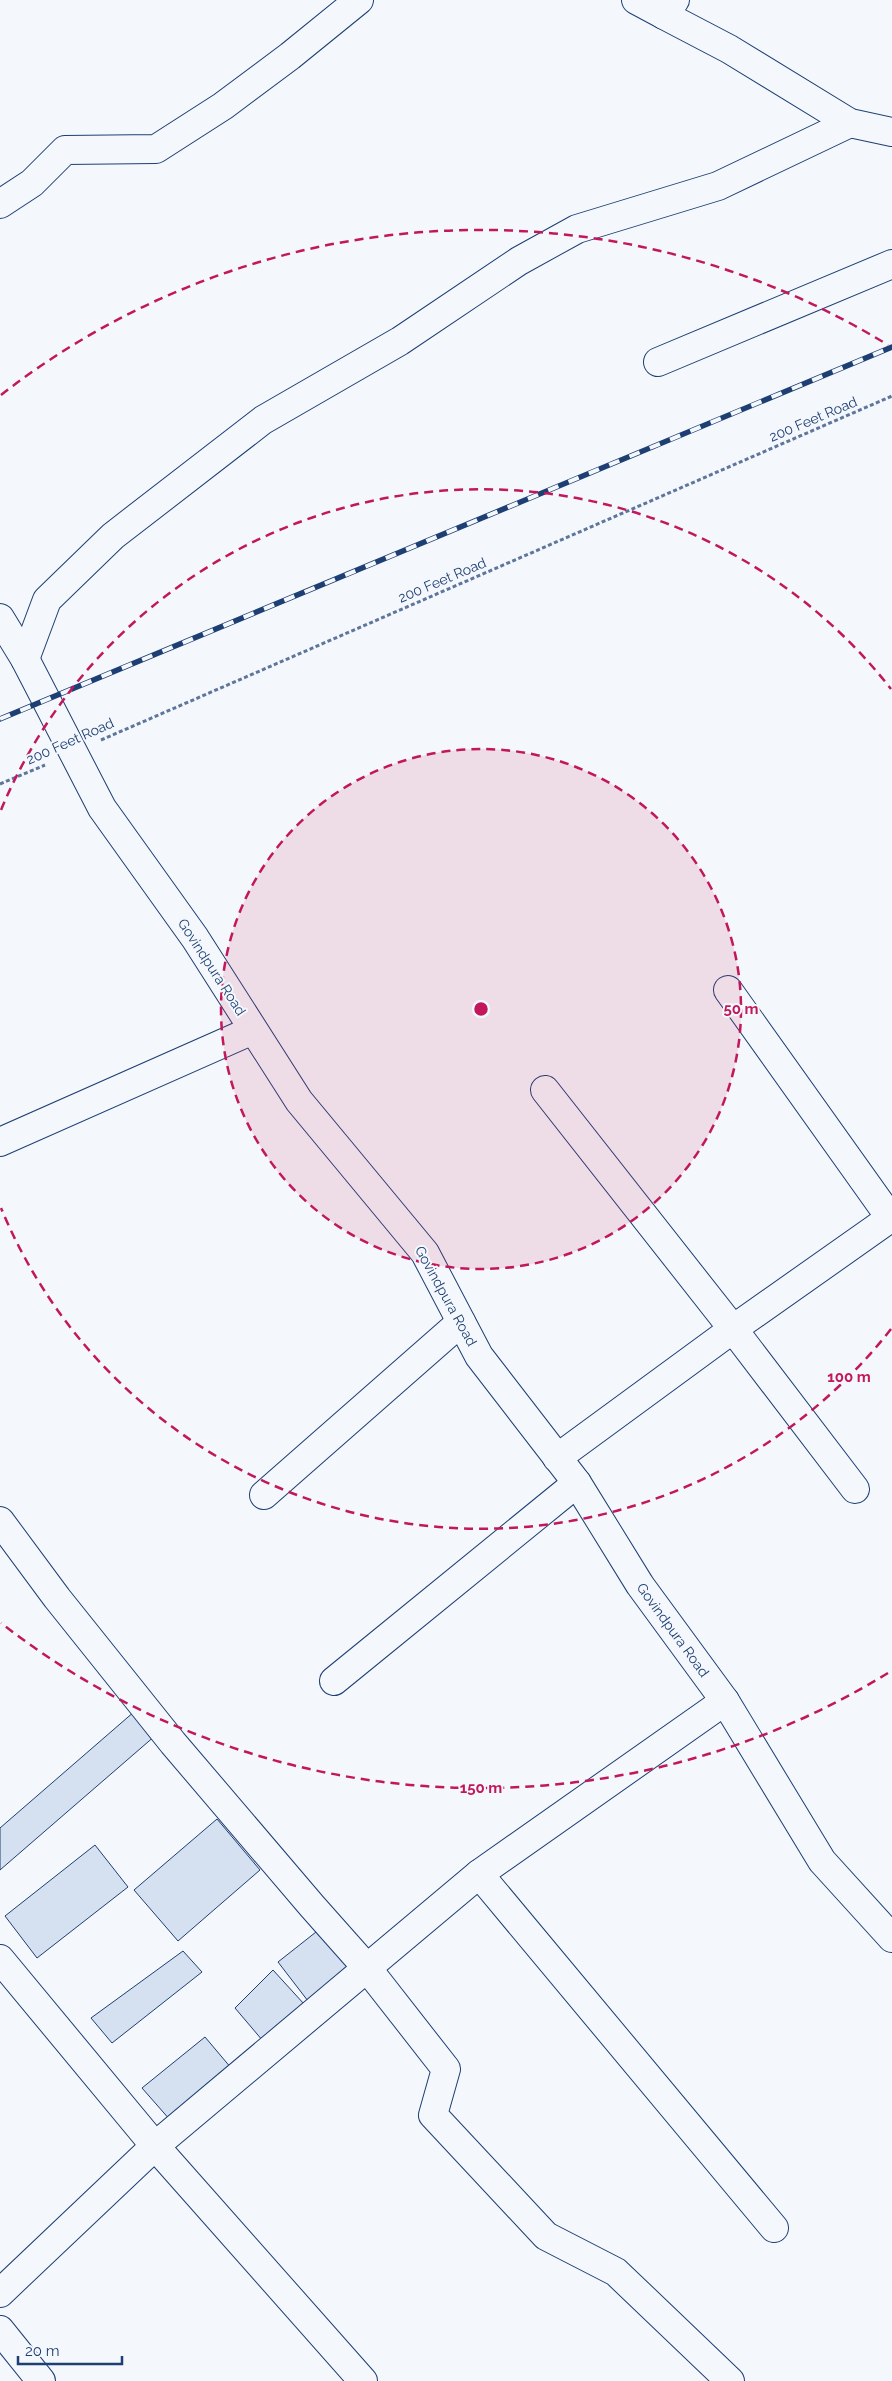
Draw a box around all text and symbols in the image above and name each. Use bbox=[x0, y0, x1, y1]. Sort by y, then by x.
street label: 200 Feet Road bbox=[767, 393, 859, 445]
street label: 200 Feet Road bbox=[396, 554, 488, 606]
street label: 200 Feet Road bbox=[24, 715, 116, 767]
street label: Govindpura Road bbox=[175, 916, 249, 1018]
centre of rings bbox=[472, 1000, 490, 1018]
text: 50 m bbox=[723, 1000, 759, 1018]
street label: Govindpura Road bbox=[412, 1243, 480, 1349]
text: 100 m bbox=[827, 1368, 871, 1386]
street label: Govindpura Road bbox=[634, 1580, 712, 1680]
text: 150 m bbox=[460, 1779, 502, 1797]
scale bar bbox=[18, 2334, 121, 2366]
text: 20 m bbox=[25, 2342, 60, 2360]

